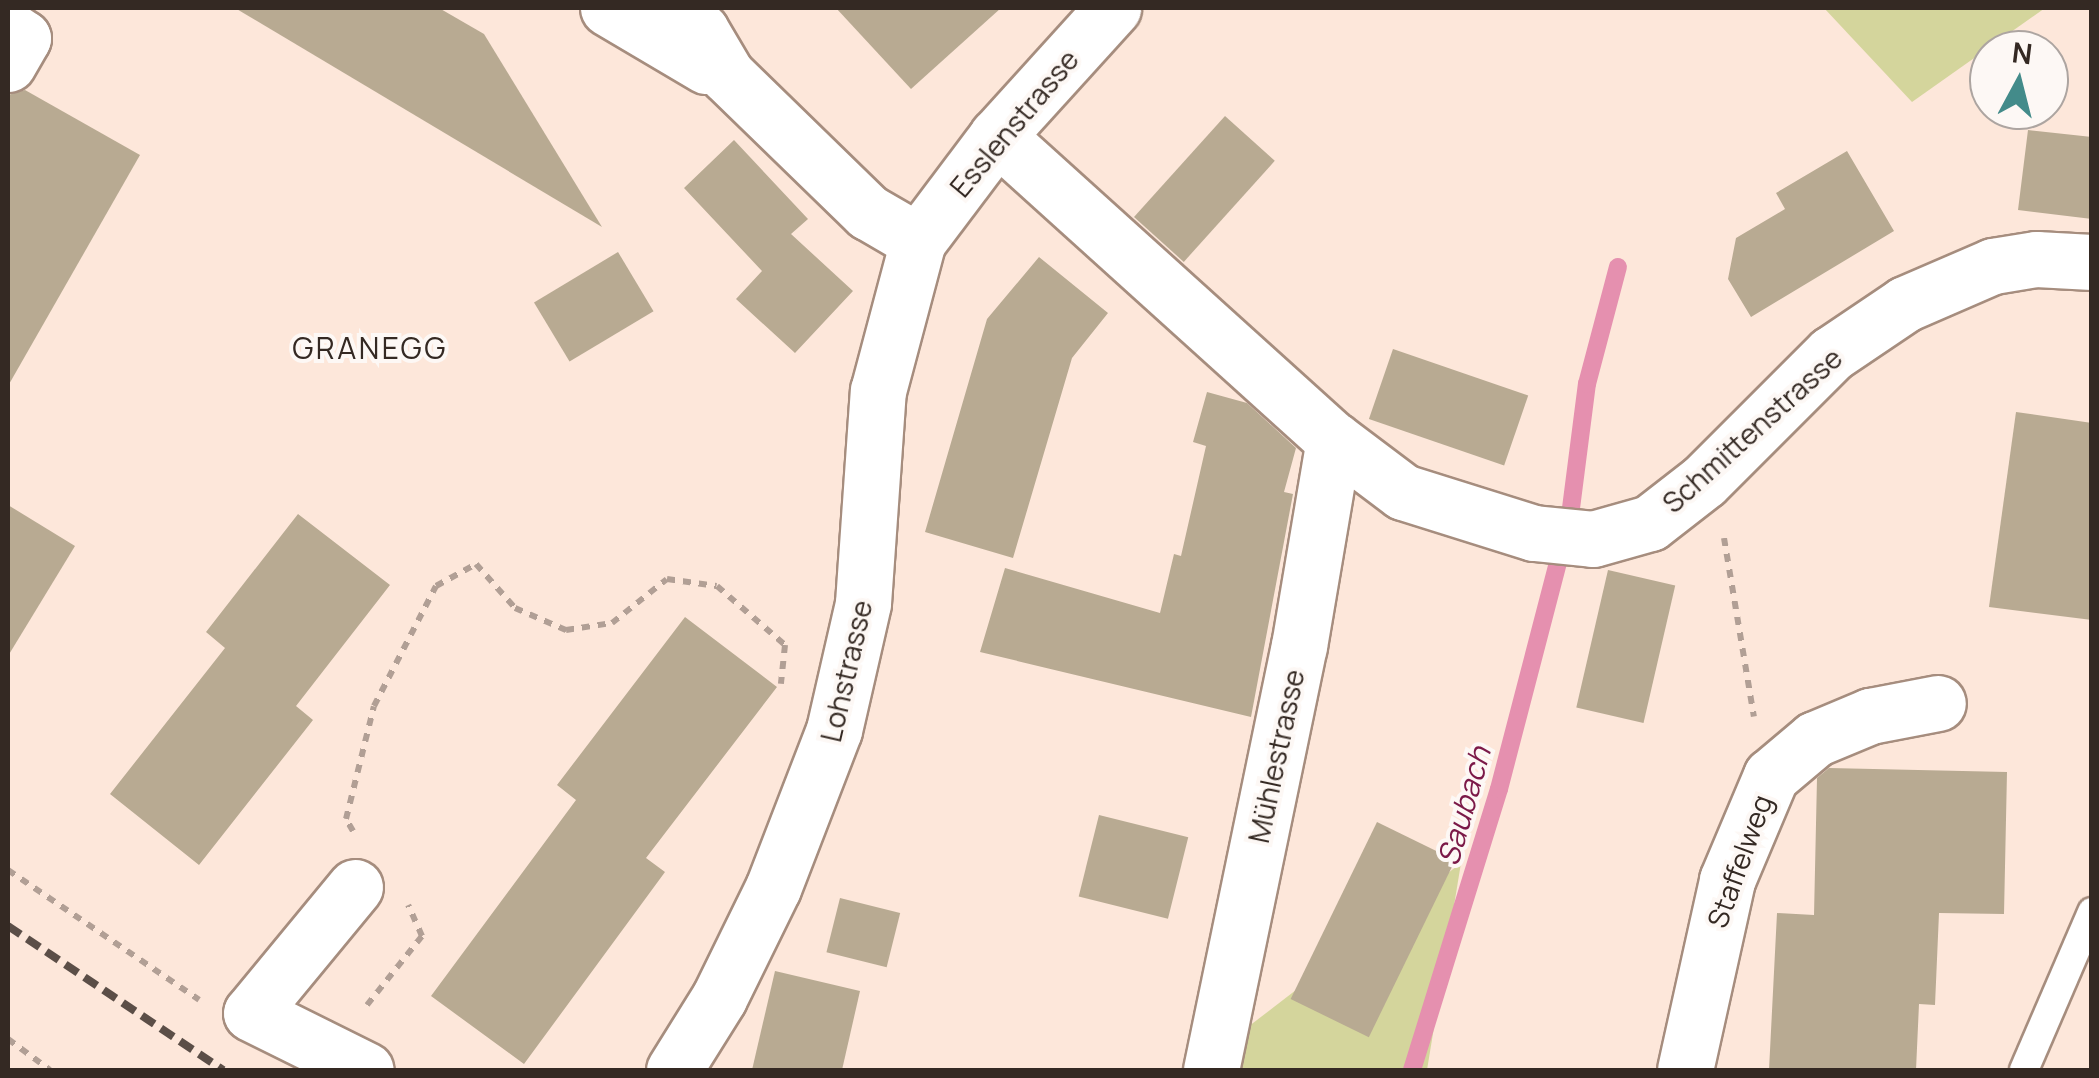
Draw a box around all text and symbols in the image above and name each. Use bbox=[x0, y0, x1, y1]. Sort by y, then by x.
north arrow bbox=[1969, 30, 2069, 130]
text: N bbox=[2010, 32, 2035, 72]
street label: Esslenstrasse bbox=[943, 43, 1085, 203]
district label: GRANEGG bbox=[292, 330, 448, 366]
street label: Schmittenstrasse bbox=[1655, 341, 1849, 519]
street label: Lohstrasse bbox=[813, 597, 879, 745]
street label: Mühlestrasse bbox=[1241, 666, 1311, 846]
water label: Saubach bbox=[1430, 742, 1498, 870]
street label: Staffelweg bbox=[1699, 790, 1779, 932]

